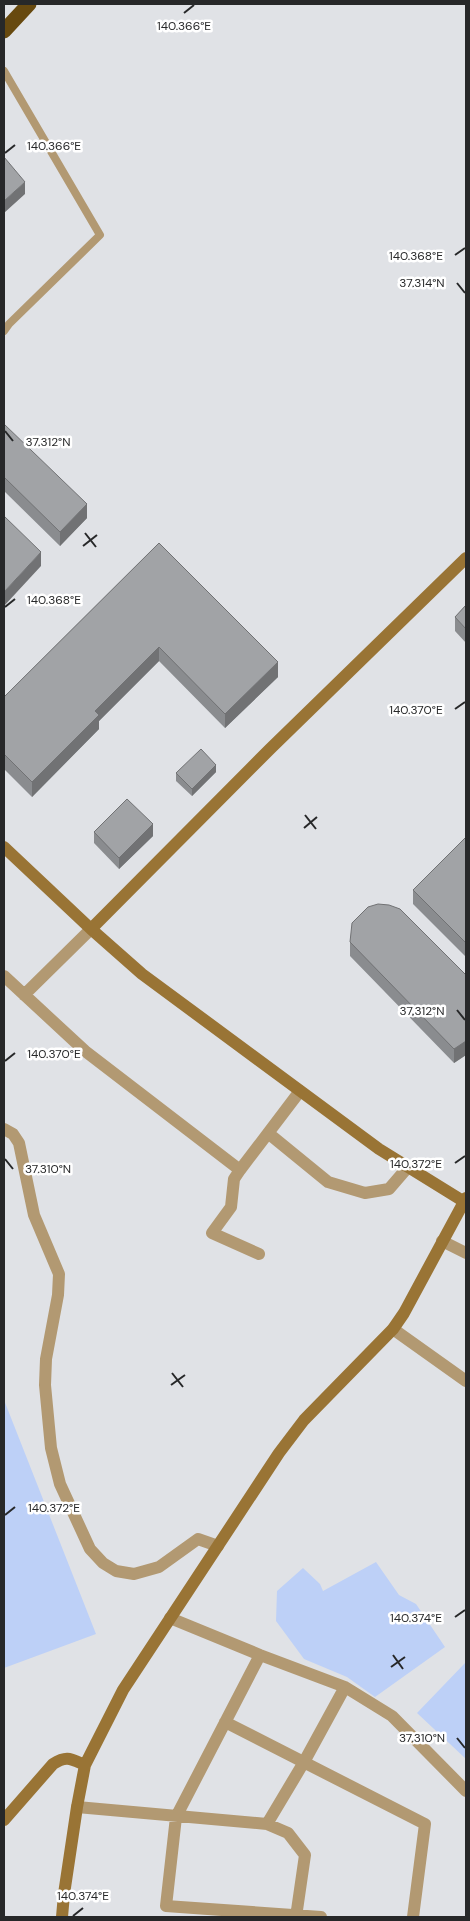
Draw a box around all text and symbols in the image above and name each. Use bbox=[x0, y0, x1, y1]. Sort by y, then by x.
text: 140.366°E bbox=[157, 18, 211, 34]
text: 140.366°E bbox=[27, 138, 81, 154]
text: 140.368°E bbox=[389, 248, 443, 264]
text: 37.314°N bbox=[399, 275, 445, 291]
text: 37.312°N bbox=[26, 434, 70, 450]
text: 140.368°E bbox=[27, 592, 81, 608]
text: 140.370°E bbox=[389, 702, 443, 718]
text: 37.312°N bbox=[400, 1003, 444, 1019]
text: 140.370°E bbox=[27, 1046, 81, 1062]
text: 140.372°E bbox=[390, 1156, 442, 1172]
text: 37.310°N bbox=[25, 1161, 71, 1177]
text: 140.372°E bbox=[28, 1500, 80, 1516]
text: 140.374°E bbox=[390, 1610, 442, 1626]
text: 37.310°N bbox=[399, 1730, 445, 1746]
text: 140.374°E bbox=[57, 1888, 109, 1904]

